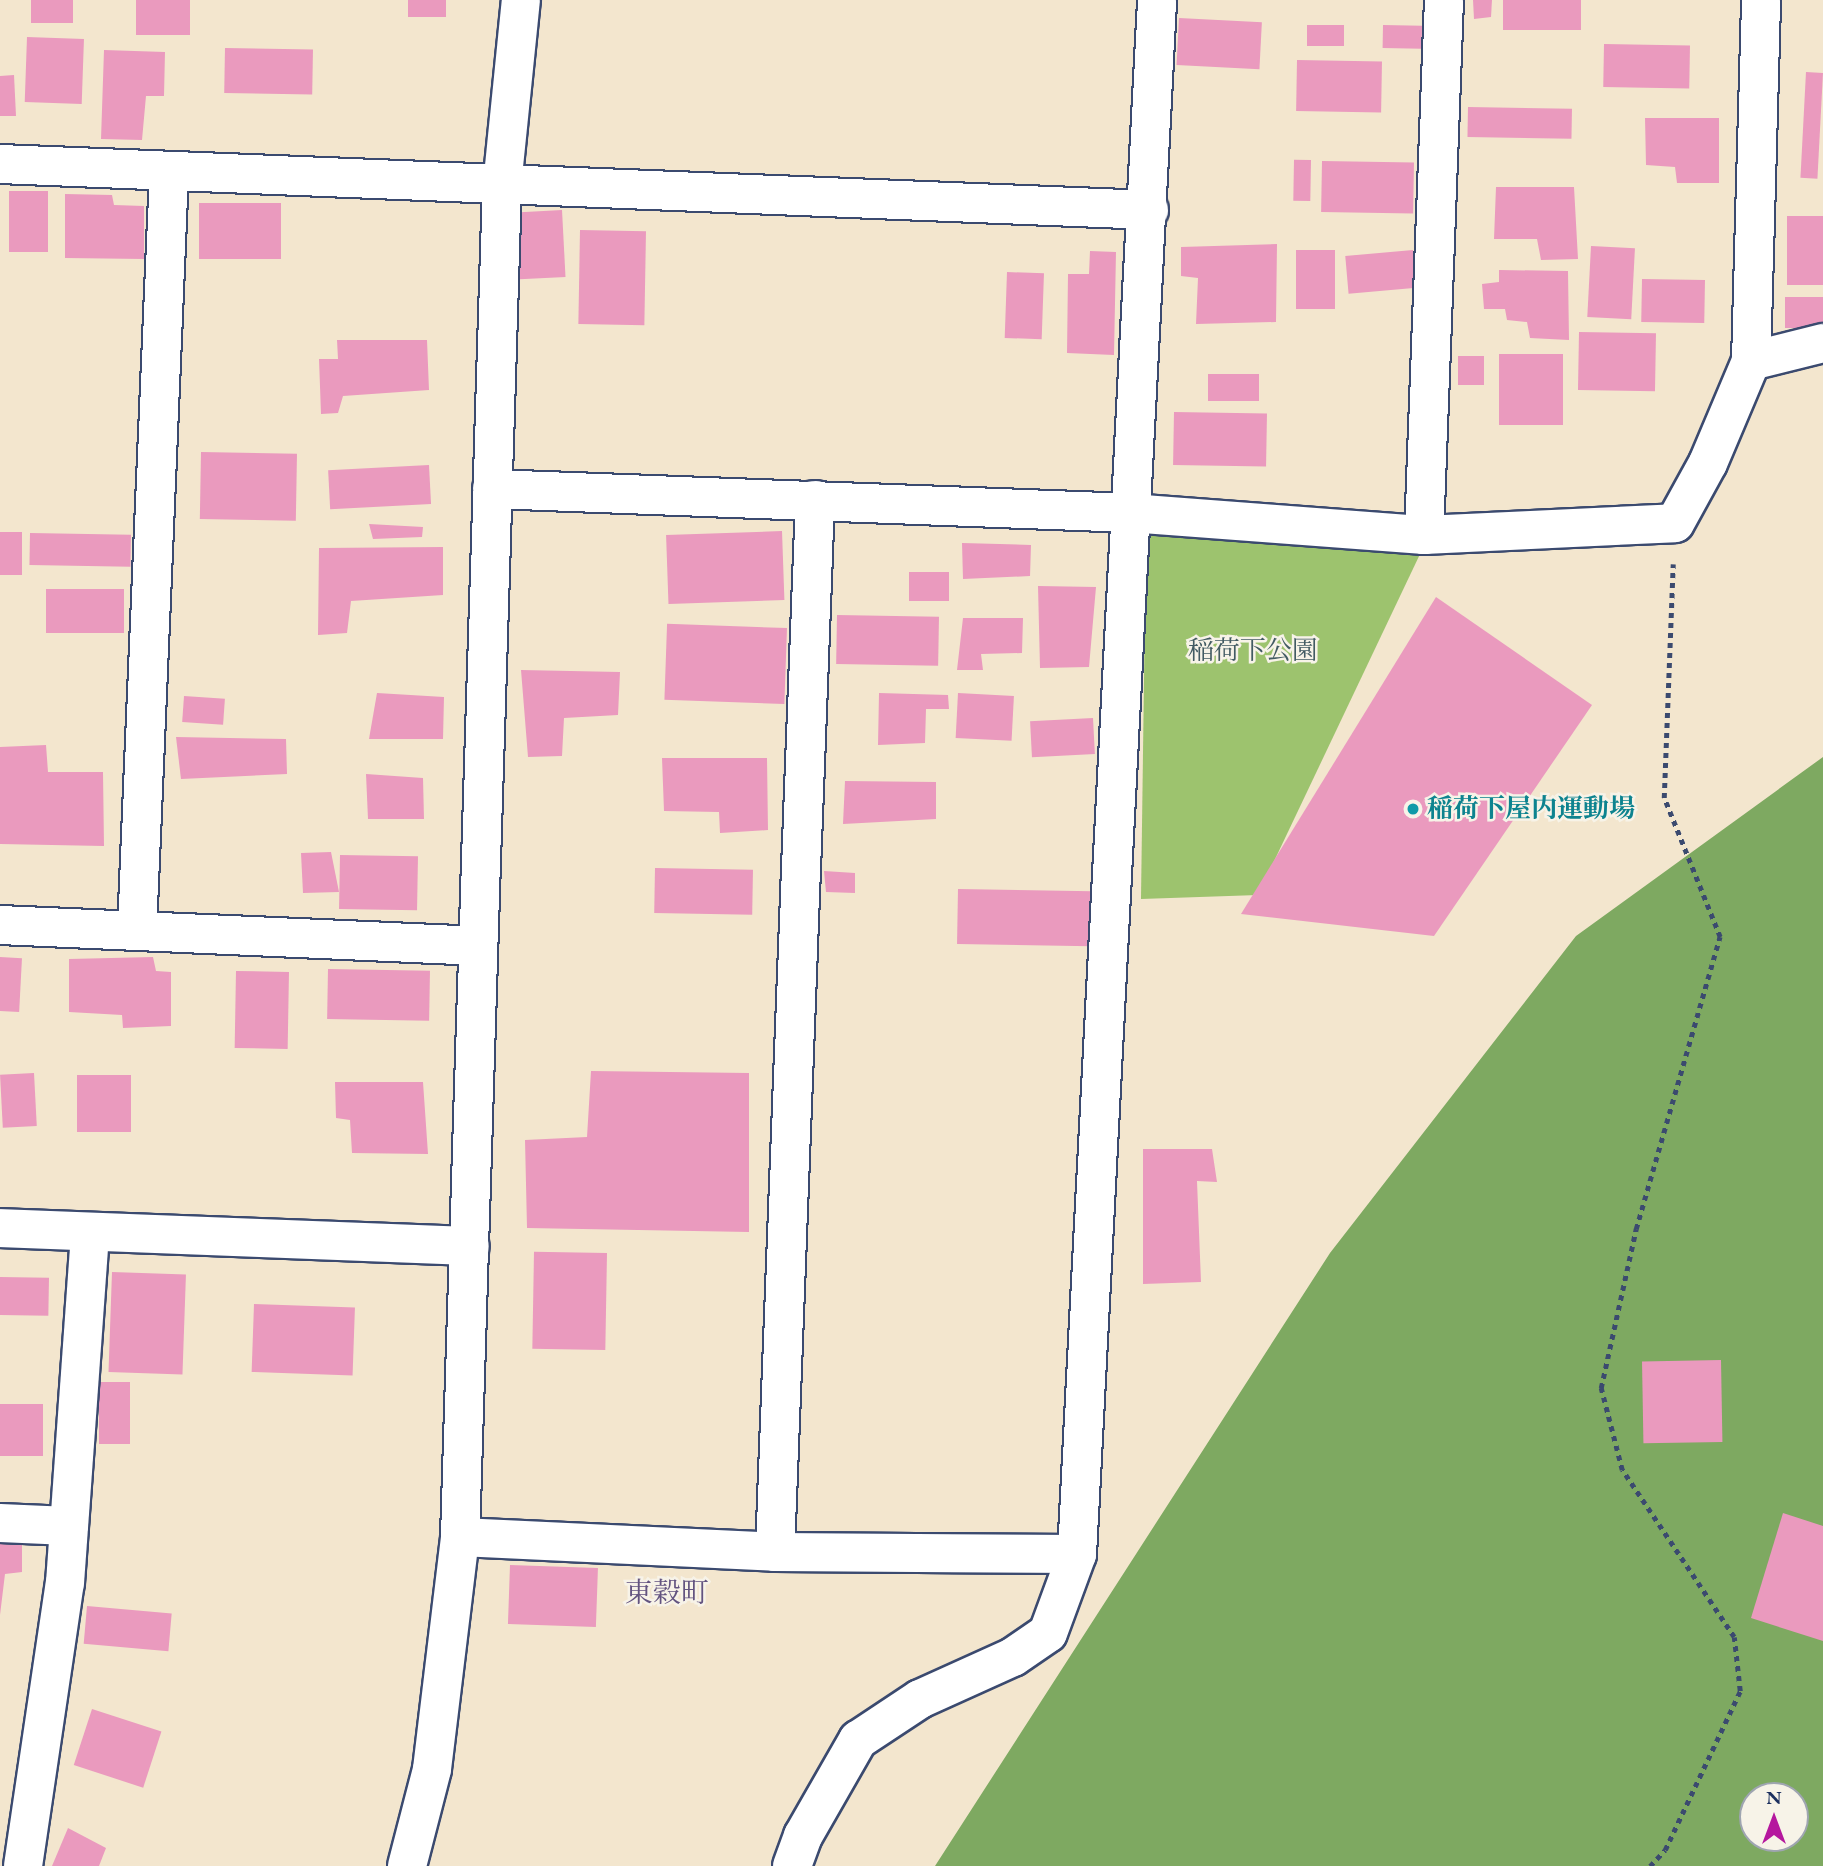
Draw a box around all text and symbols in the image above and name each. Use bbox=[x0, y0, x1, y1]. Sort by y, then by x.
park label: 稲荷下公園 bbox=[1188, 635, 1318, 667]
place label: 稲荷下屋内運動場 bbox=[1427, 793, 1635, 825]
marker: 稲荷下屋内運動場 bbox=[1405, 801, 1421, 817]
district label: 東穀町 bbox=[625, 1575, 709, 1609]
north arrow bbox=[1739, 1782, 1809, 1852]
text: N bbox=[1766, 1785, 1782, 1810]

